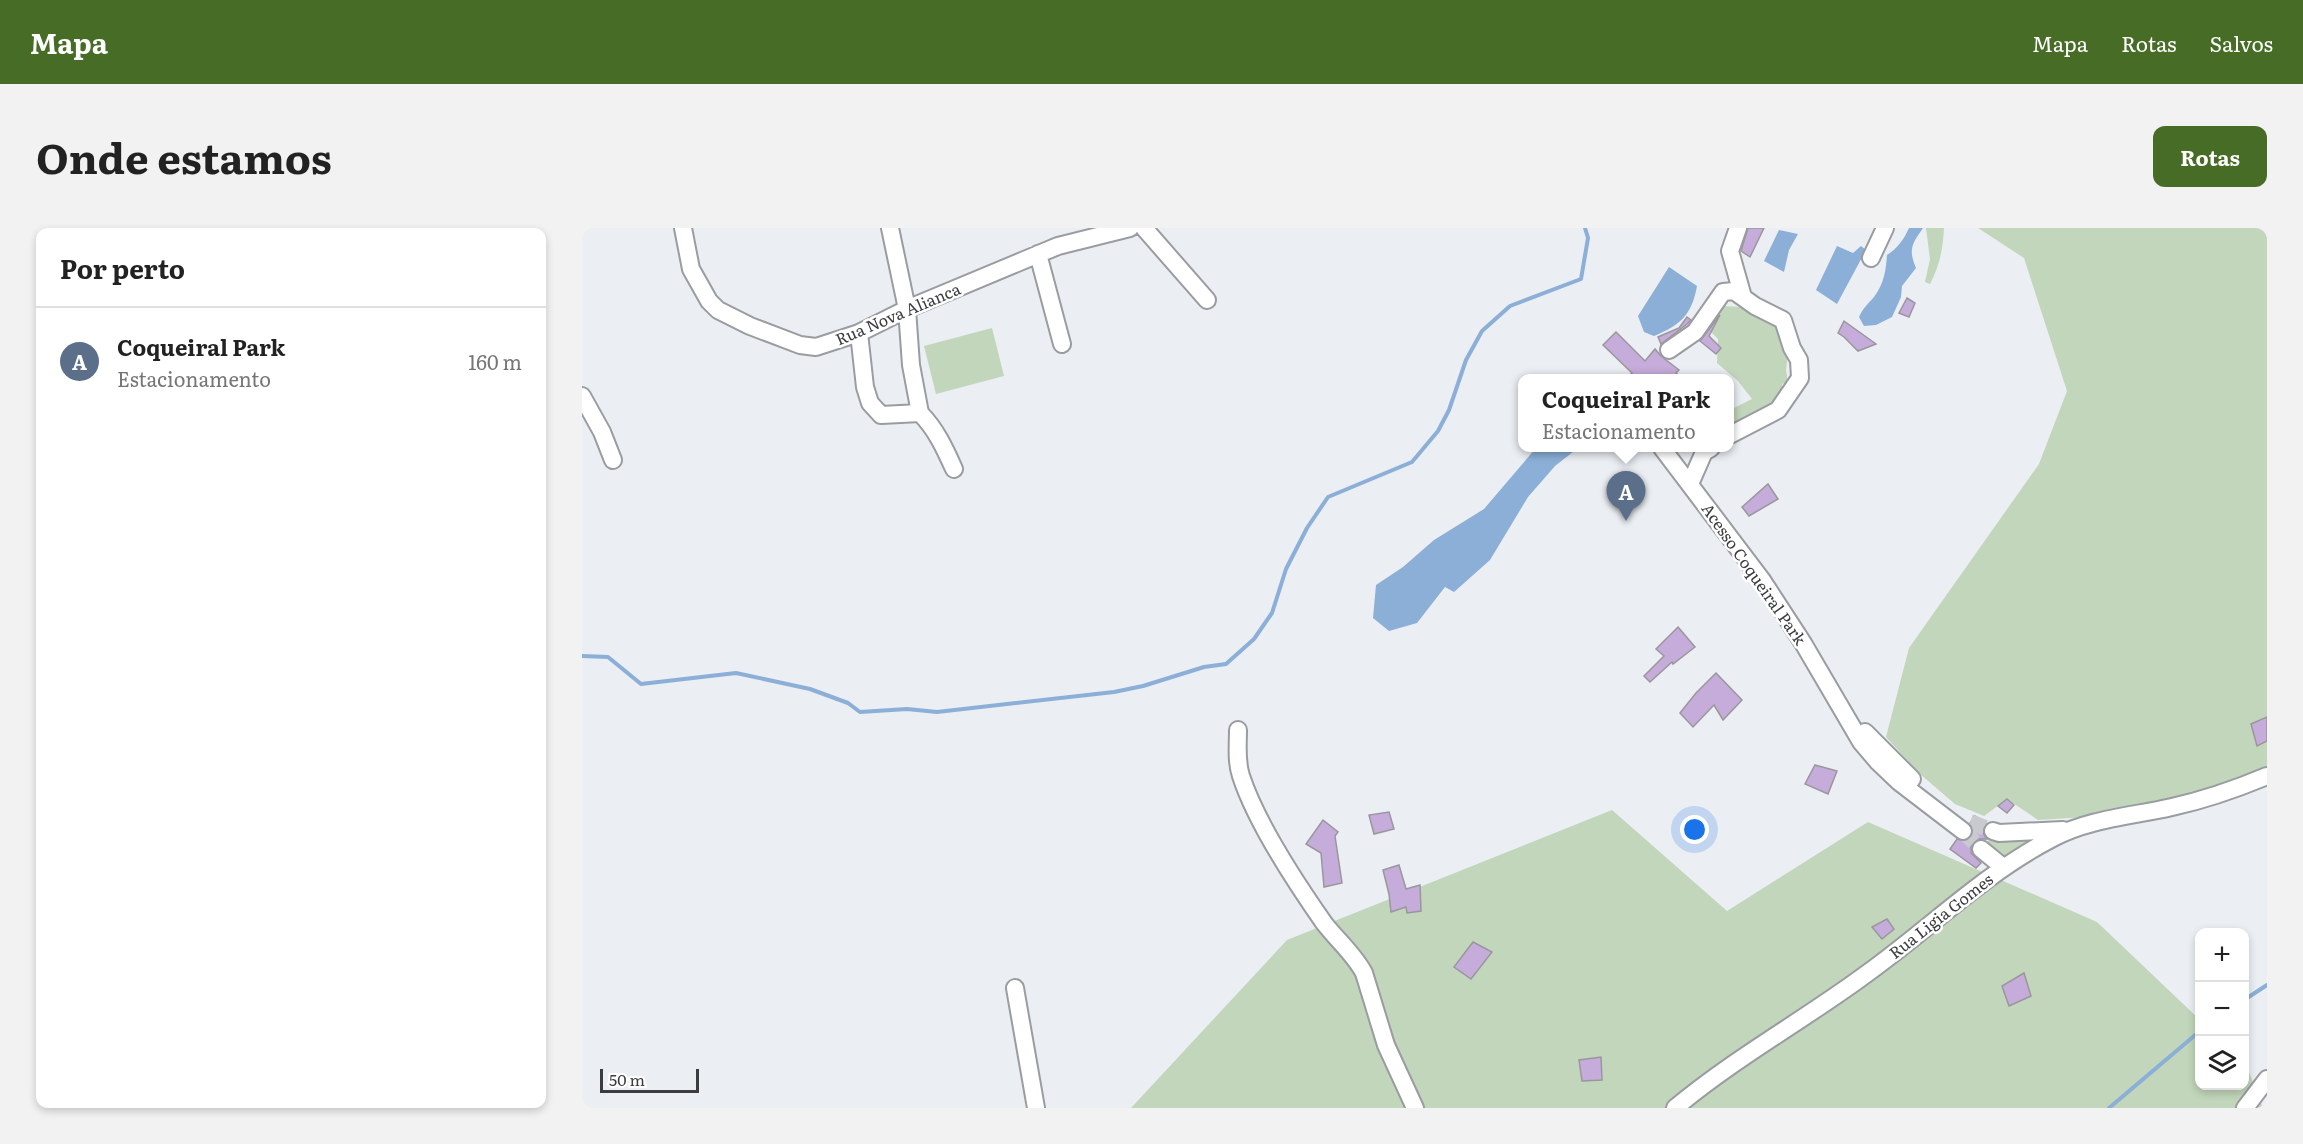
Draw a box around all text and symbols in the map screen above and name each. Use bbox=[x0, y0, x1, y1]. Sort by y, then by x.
text: Mapa bbox=[30, 21, 108, 63]
text: Mapa bbox=[2032, 27, 2088, 58]
text: Rotas bbox=[2121, 27, 2177, 58]
text: Salvos bbox=[2210, 27, 2273, 58]
text: Onde estamos bbox=[36, 125, 332, 187]
button: Rotas bbox=[2153, 126, 2267, 187]
text: Por perto bbox=[60, 248, 185, 287]
street label: Rua Nova Alianca bbox=[831, 276, 964, 350]
text: Coqueiral Park bbox=[117, 330, 285, 363]
text: A bbox=[72, 346, 87, 376]
text: 160 m bbox=[468, 346, 522, 376]
text: Estacionamento bbox=[117, 363, 271, 393]
popup bbox=[1518, 374, 1734, 452]
text: Coqueiral Park bbox=[1542, 382, 1710, 415]
text: Estacionamento bbox=[1542, 415, 1696, 445]
pin: A bbox=[1606, 472, 1646, 521]
street label: Acesso Coqueiral Park bbox=[1697, 498, 1813, 649]
your location bbox=[1680, 815, 1709, 844]
street label: Rua Ligia Gomes bbox=[1883, 867, 1998, 964]
map controls bbox=[2195, 928, 2249, 1090]
button: + bbox=[2195, 928, 2249, 982]
button: − bbox=[2195, 982, 2249, 1036]
button: layers bbox=[2195, 1036, 2249, 1090]
scale bar bbox=[600, 1066, 699, 1094]
text: 50 m bbox=[609, 1067, 645, 1091]

